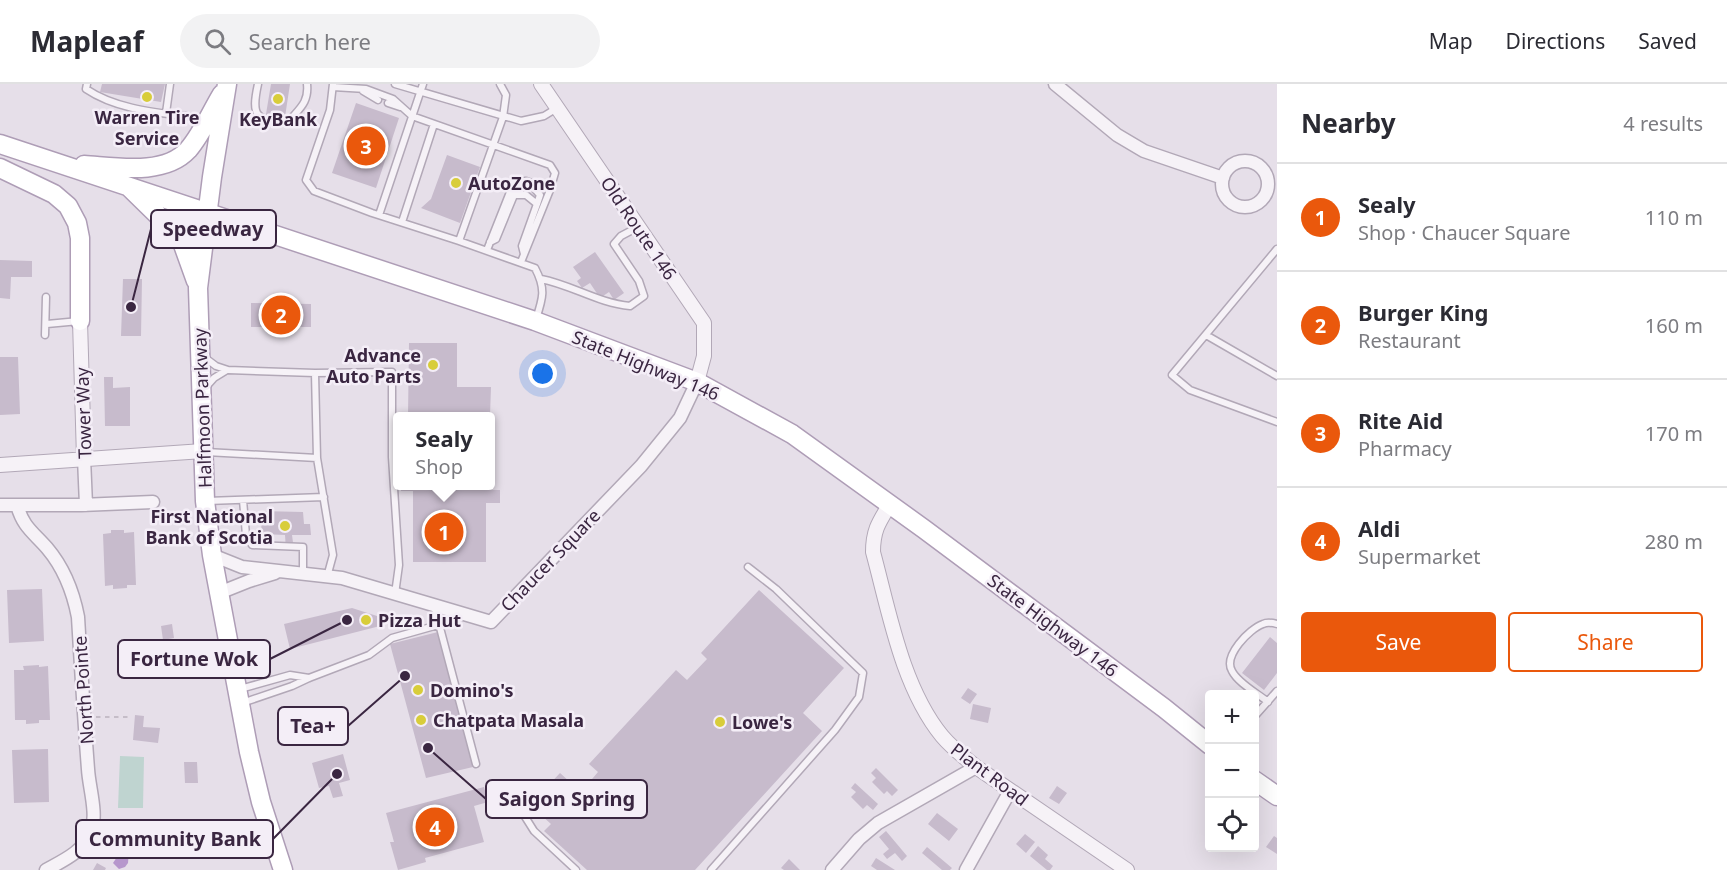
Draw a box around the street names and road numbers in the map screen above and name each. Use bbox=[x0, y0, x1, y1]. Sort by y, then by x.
street label: Old Route 146 bbox=[596, 172, 682, 284]
street label: State Highway 146 bbox=[569, 324, 723, 406]
street label: Halfmoon Parkway bbox=[187, 327, 217, 488]
street label: Tower Way bbox=[69, 366, 97, 459]
street label: Chaucer Square bbox=[495, 503, 605, 617]
street label: State Highway 146 bbox=[983, 568, 1123, 682]
street label: North Pointe bbox=[67, 635, 99, 745]
street label: Plant Road bbox=[946, 737, 1034, 811]

